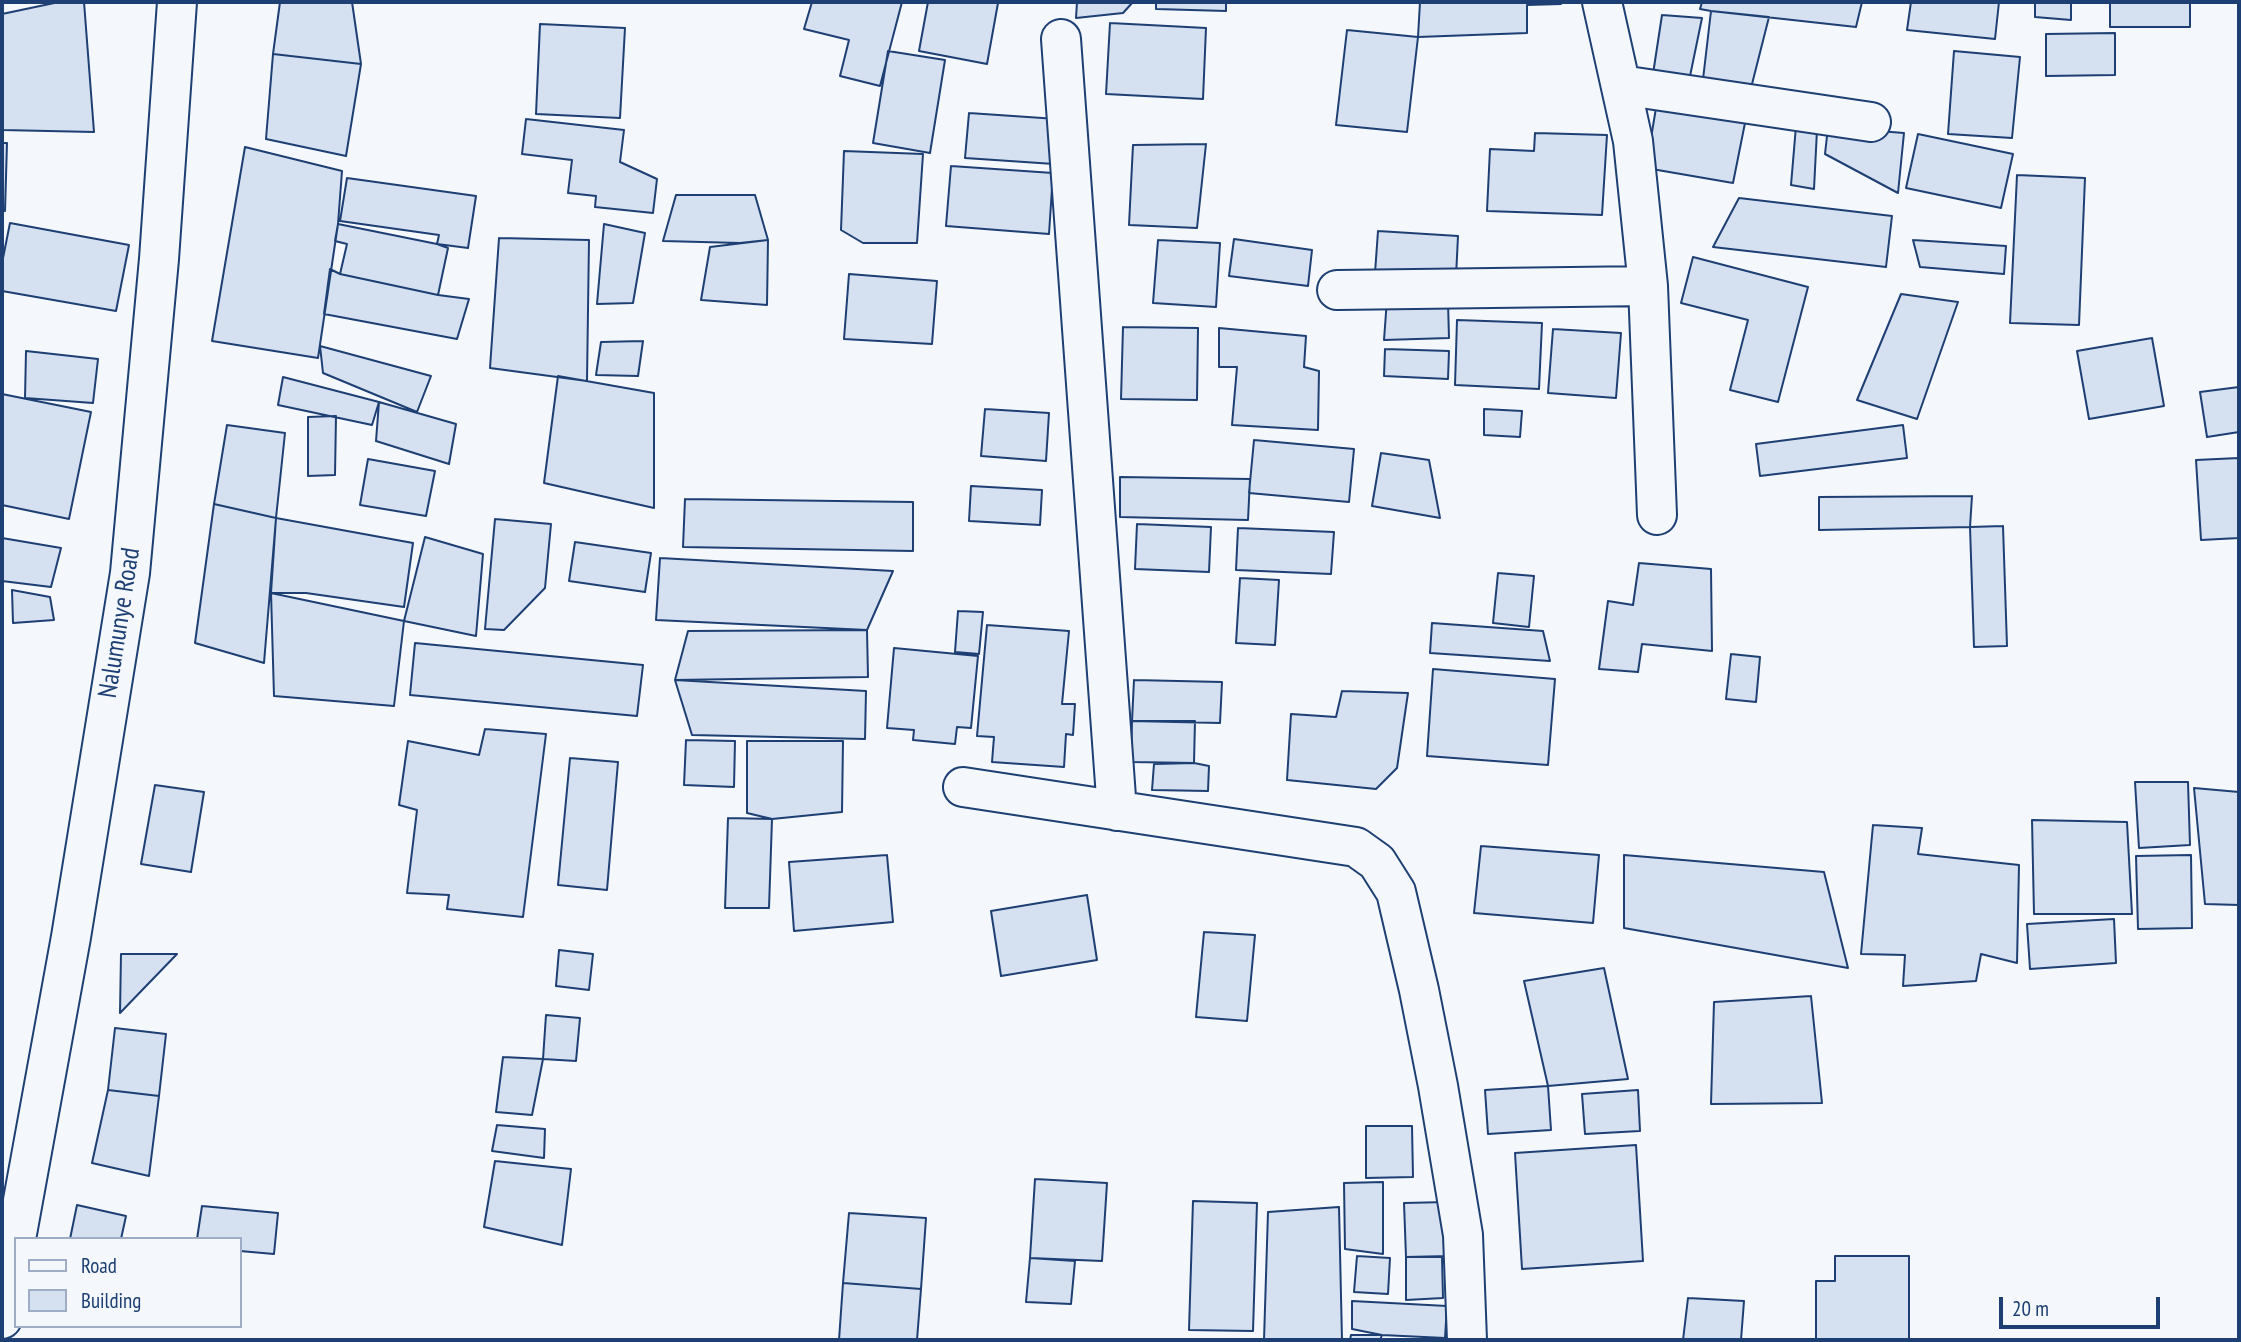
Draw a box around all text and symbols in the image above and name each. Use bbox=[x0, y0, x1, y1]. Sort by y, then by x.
street label: Nalumunye Road bbox=[93, 546, 147, 700]
legend bbox=[14, 1237, 242, 1328]
text: Road bbox=[81, 1252, 117, 1279]
scale bar bbox=[2003, 1282, 2164, 1326]
text: Building bbox=[81, 1287, 141, 1314]
text: 20 m bbox=[2012, 1295, 2049, 1322]

